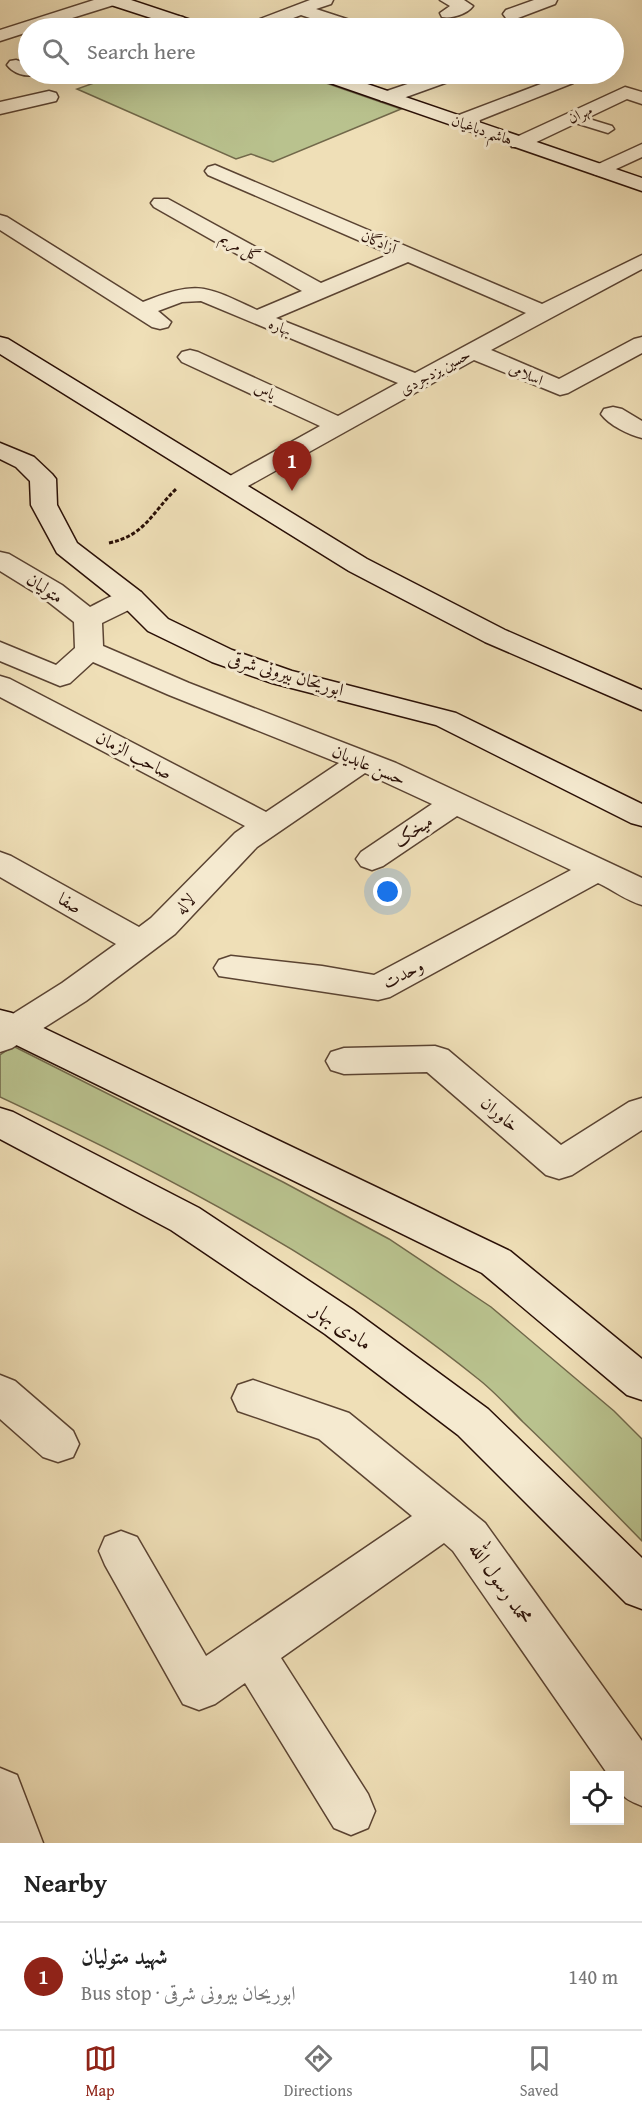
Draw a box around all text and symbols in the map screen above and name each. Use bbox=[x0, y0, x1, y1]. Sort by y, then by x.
search box bbox=[18, 18, 624, 84]
icon: search bbox=[39, 35, 72, 68]
text: Search here bbox=[87, 35, 196, 67]
street label: مهران bbox=[564, 99, 596, 128]
street label: هاشم دباغیان bbox=[447, 109, 515, 154]
street label: آزادگان bbox=[358, 225, 402, 259]
street label: گل مریم bbox=[215, 227, 264, 269]
street label: بهاره bbox=[266, 313, 295, 341]
street label: حسین یزدجردی bbox=[395, 343, 474, 400]
street label: اسلامی bbox=[506, 357, 546, 390]
street label: یاس bbox=[251, 377, 280, 405]
pin: 1 bbox=[272, 442, 312, 491]
street label: متولیان bbox=[21, 565, 69, 610]
street label: ابوریحان بیرونی شرقی bbox=[225, 644, 347, 703]
street label: صاحب الزمان bbox=[91, 723, 177, 786]
street label: حسن عابدیان bbox=[328, 737, 410, 792]
street label: میخک bbox=[387, 807, 438, 854]
your location bbox=[373, 877, 402, 906]
street label: صفا bbox=[53, 885, 87, 920]
street label: لاله bbox=[168, 887, 202, 921]
street label: وحدت bbox=[377, 952, 428, 995]
street label: خاوران bbox=[475, 1089, 526, 1138]
street label: مادی بهار bbox=[304, 1292, 379, 1358]
street label: محمد رسول الله bbox=[462, 1534, 542, 1631]
map controls bbox=[570, 1771, 624, 1825]
button: locate bbox=[570, 1771, 624, 1825]
text: Nearby bbox=[24, 1863, 107, 1902]
text: شهید متولیان bbox=[81, 1940, 168, 1972]
text: 1 bbox=[38, 1962, 49, 1991]
text: 140 m bbox=[568, 1962, 618, 1991]
text: Bus stop · ابوریحان بیرونی شرقی bbox=[81, 1978, 296, 2007]
tab: Map bbox=[84, 2042, 117, 2102]
tab: Directions bbox=[284, 2042, 353, 2102]
tab: Saved bbox=[520, 2042, 558, 2102]

